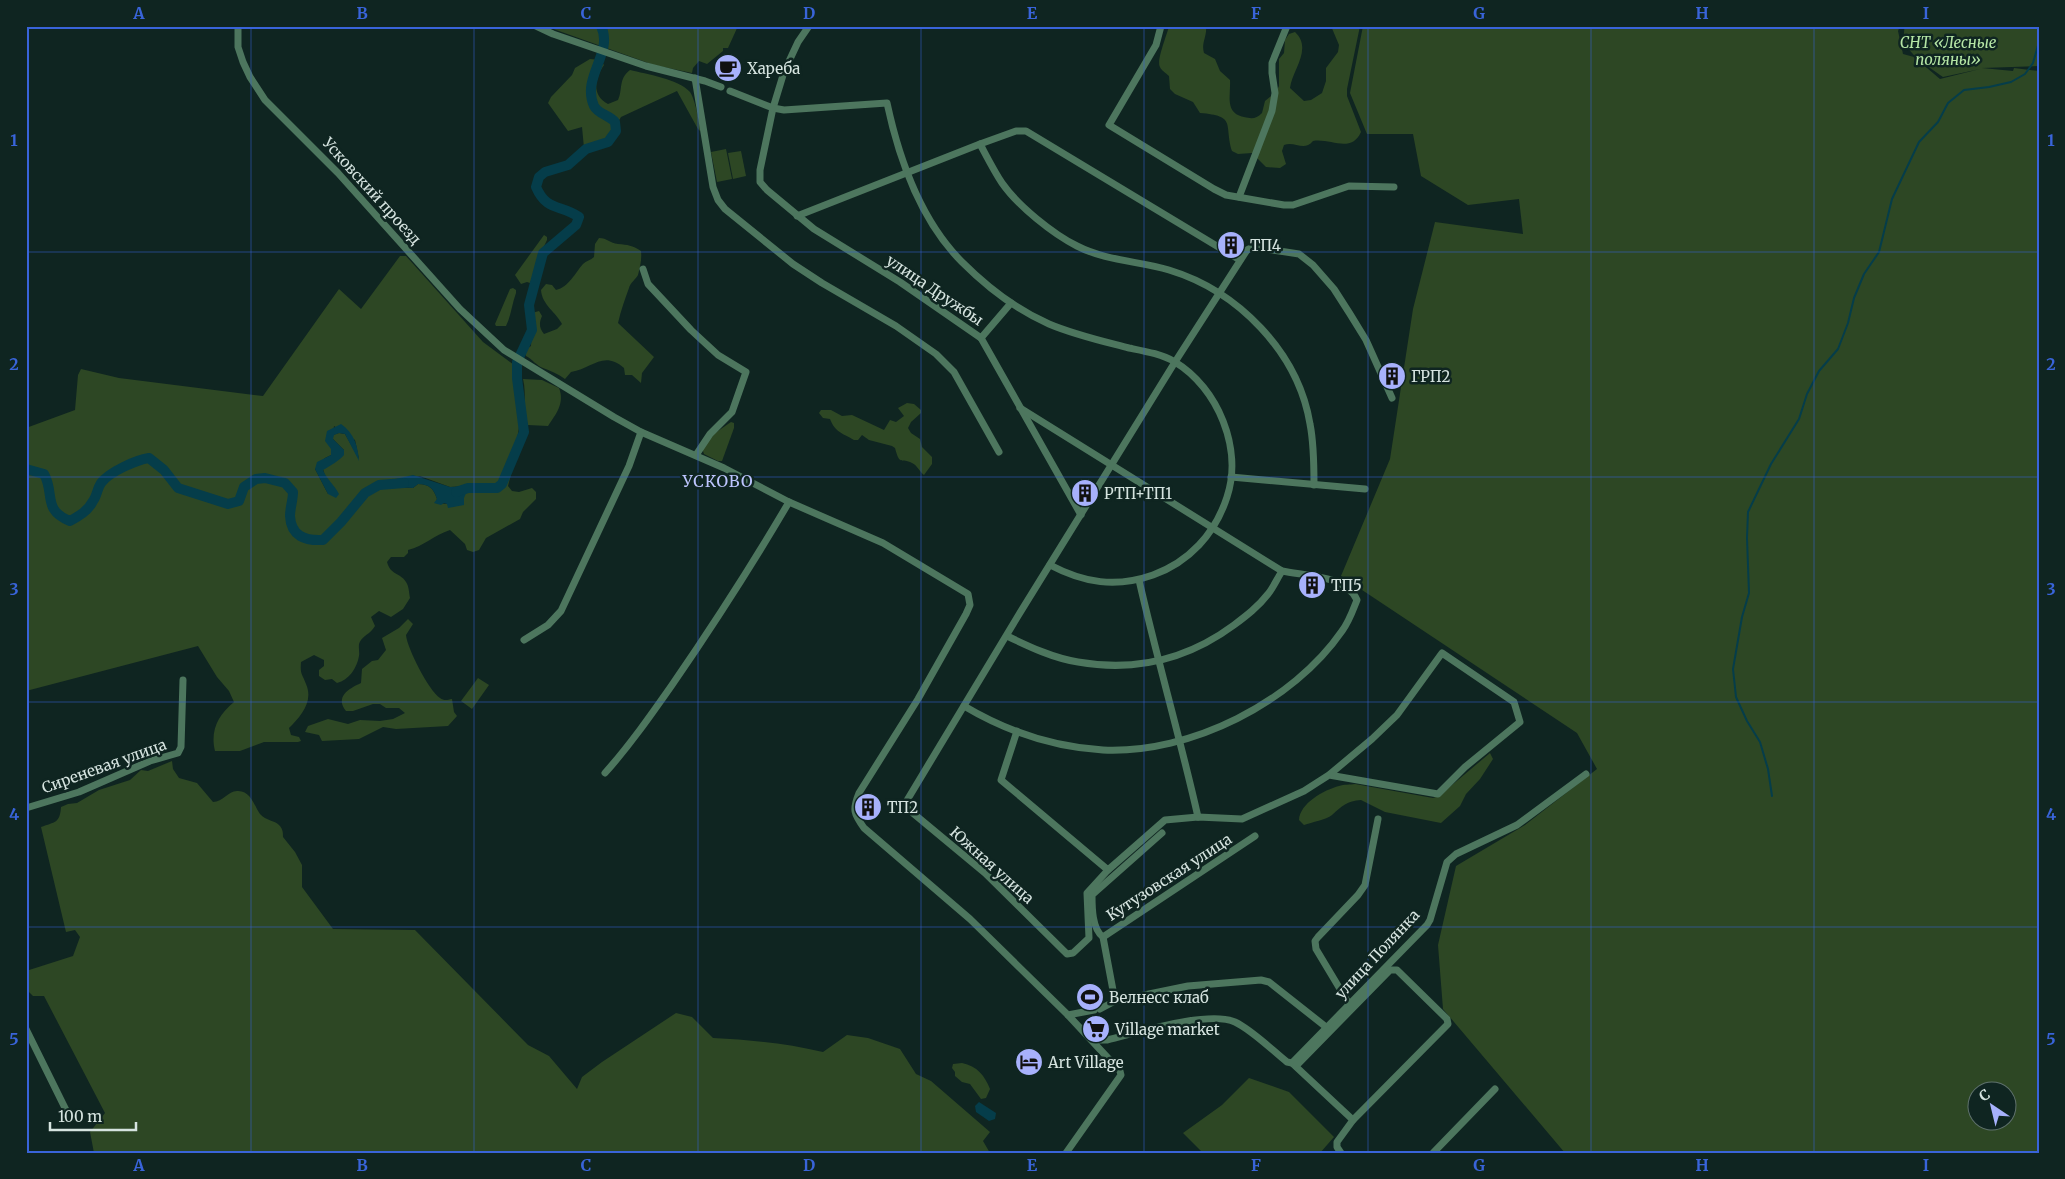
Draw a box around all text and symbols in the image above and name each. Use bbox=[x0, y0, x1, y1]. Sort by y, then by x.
text: A bbox=[132, 3, 145, 23]
text: B bbox=[356, 3, 368, 23]
text: C bbox=[581, 3, 591, 23]
text: D bbox=[803, 3, 815, 23]
text: E bbox=[1027, 3, 1038, 23]
text: F bbox=[1251, 3, 1261, 23]
text: G bbox=[1473, 3, 1485, 23]
text: H bbox=[1695, 3, 1709, 23]
text: I bbox=[1923, 3, 1929, 23]
park label: СНТ «Лесные поляны» bbox=[1900, 33, 1997, 69]
cafe icon: Хареба bbox=[713, 53, 743, 83]
place label: Хареба bbox=[747, 59, 800, 78]
text: 1 bbox=[10, 130, 18, 150]
text: 1 bbox=[2047, 130, 2055, 150]
street label: Усковский проезд bbox=[318, 133, 425, 249]
building icon: ТП4 bbox=[1216, 230, 1246, 260]
place label: ТП4 bbox=[1250, 236, 1281, 255]
street label: улица Дружбы bbox=[883, 251, 987, 330]
text: 2 bbox=[9, 354, 19, 374]
text: 2 bbox=[2046, 354, 2056, 374]
building icon: ГРП2 bbox=[1377, 361, 1407, 391]
place label: ГРП2 bbox=[1411, 367, 1451, 386]
district label: УСКОВО bbox=[681, 471, 754, 491]
building icon: РТП+ТП1 bbox=[1070, 478, 1100, 508]
place label: РТП+ТП1 bbox=[1104, 484, 1172, 503]
building icon: ТП5 bbox=[1297, 570, 1327, 600]
place label: ТП5 bbox=[1331, 576, 1362, 595]
text: 3 bbox=[9, 579, 19, 599]
text: 3 bbox=[2046, 579, 2056, 599]
street label: Сиреневая улица bbox=[39, 735, 169, 797]
building icon: ТП2 bbox=[853, 792, 883, 822]
place label: ТП2 bbox=[887, 798, 918, 817]
text: 4 bbox=[9, 804, 19, 824]
text: 4 bbox=[2046, 804, 2056, 824]
street label: Южная улица bbox=[946, 822, 1038, 908]
street label: Кутузовская улица bbox=[1103, 829, 1235, 925]
street label: улица Полянка bbox=[1331, 905, 1423, 1003]
sports icon: Велнесс клаб bbox=[1075, 982, 1105, 1012]
place label: Велнесс клаб bbox=[1109, 988, 1209, 1007]
supermarket icon: Village market bbox=[1081, 1014, 1111, 1044]
place label: Village market bbox=[1114, 1020, 1220, 1039]
text: 5 bbox=[9, 1029, 19, 1049]
text: 5 bbox=[2046, 1029, 2056, 1049]
hotel icon: Art Village bbox=[1014, 1047, 1044, 1077]
place label: Art Village bbox=[1047, 1053, 1124, 1072]
north arrow bbox=[1968, 1082, 2018, 1132]
text: С bbox=[1976, 1085, 1994, 1105]
scale bar bbox=[50, 1099, 136, 1131]
text: 100 m bbox=[58, 1107, 102, 1126]
text: A bbox=[132, 1155, 145, 1175]
text: B bbox=[356, 1155, 368, 1175]
text: C bbox=[581, 1155, 591, 1175]
text: D bbox=[803, 1155, 815, 1175]
text: E bbox=[1027, 1155, 1038, 1175]
text: F bbox=[1251, 1155, 1261, 1175]
text: G bbox=[1473, 1155, 1485, 1175]
text: H bbox=[1695, 1155, 1709, 1175]
text: I bbox=[1923, 1155, 1929, 1175]

